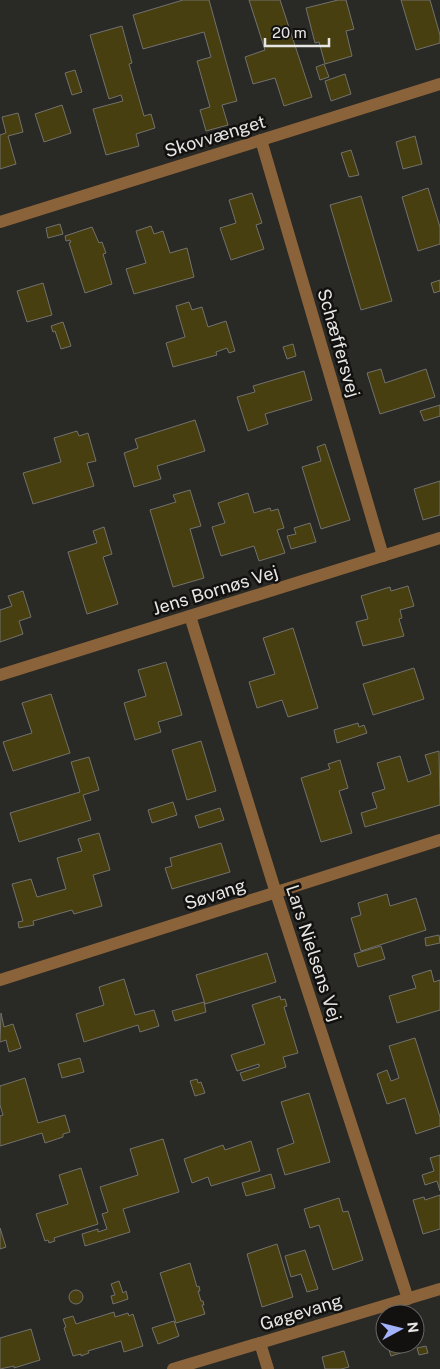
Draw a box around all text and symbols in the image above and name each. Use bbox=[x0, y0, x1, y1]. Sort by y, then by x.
scale bar bbox=[265, 15, 329, 47]
text: 20 m bbox=[272, 24, 307, 41]
street label: Skovvænget bbox=[162, 111, 268, 161]
street label: Schæffersvej bbox=[313, 286, 365, 400]
street label: Jens Bornøs Vej bbox=[150, 561, 280, 619]
street label: Søvang bbox=[182, 874, 248, 914]
street label: Lars Nielsens Vej bbox=[282, 882, 346, 1024]
street label: Gøgevang bbox=[257, 1290, 345, 1334]
north arrow bbox=[375, 1304, 425, 1354]
text: N bbox=[404, 1321, 422, 1334]

